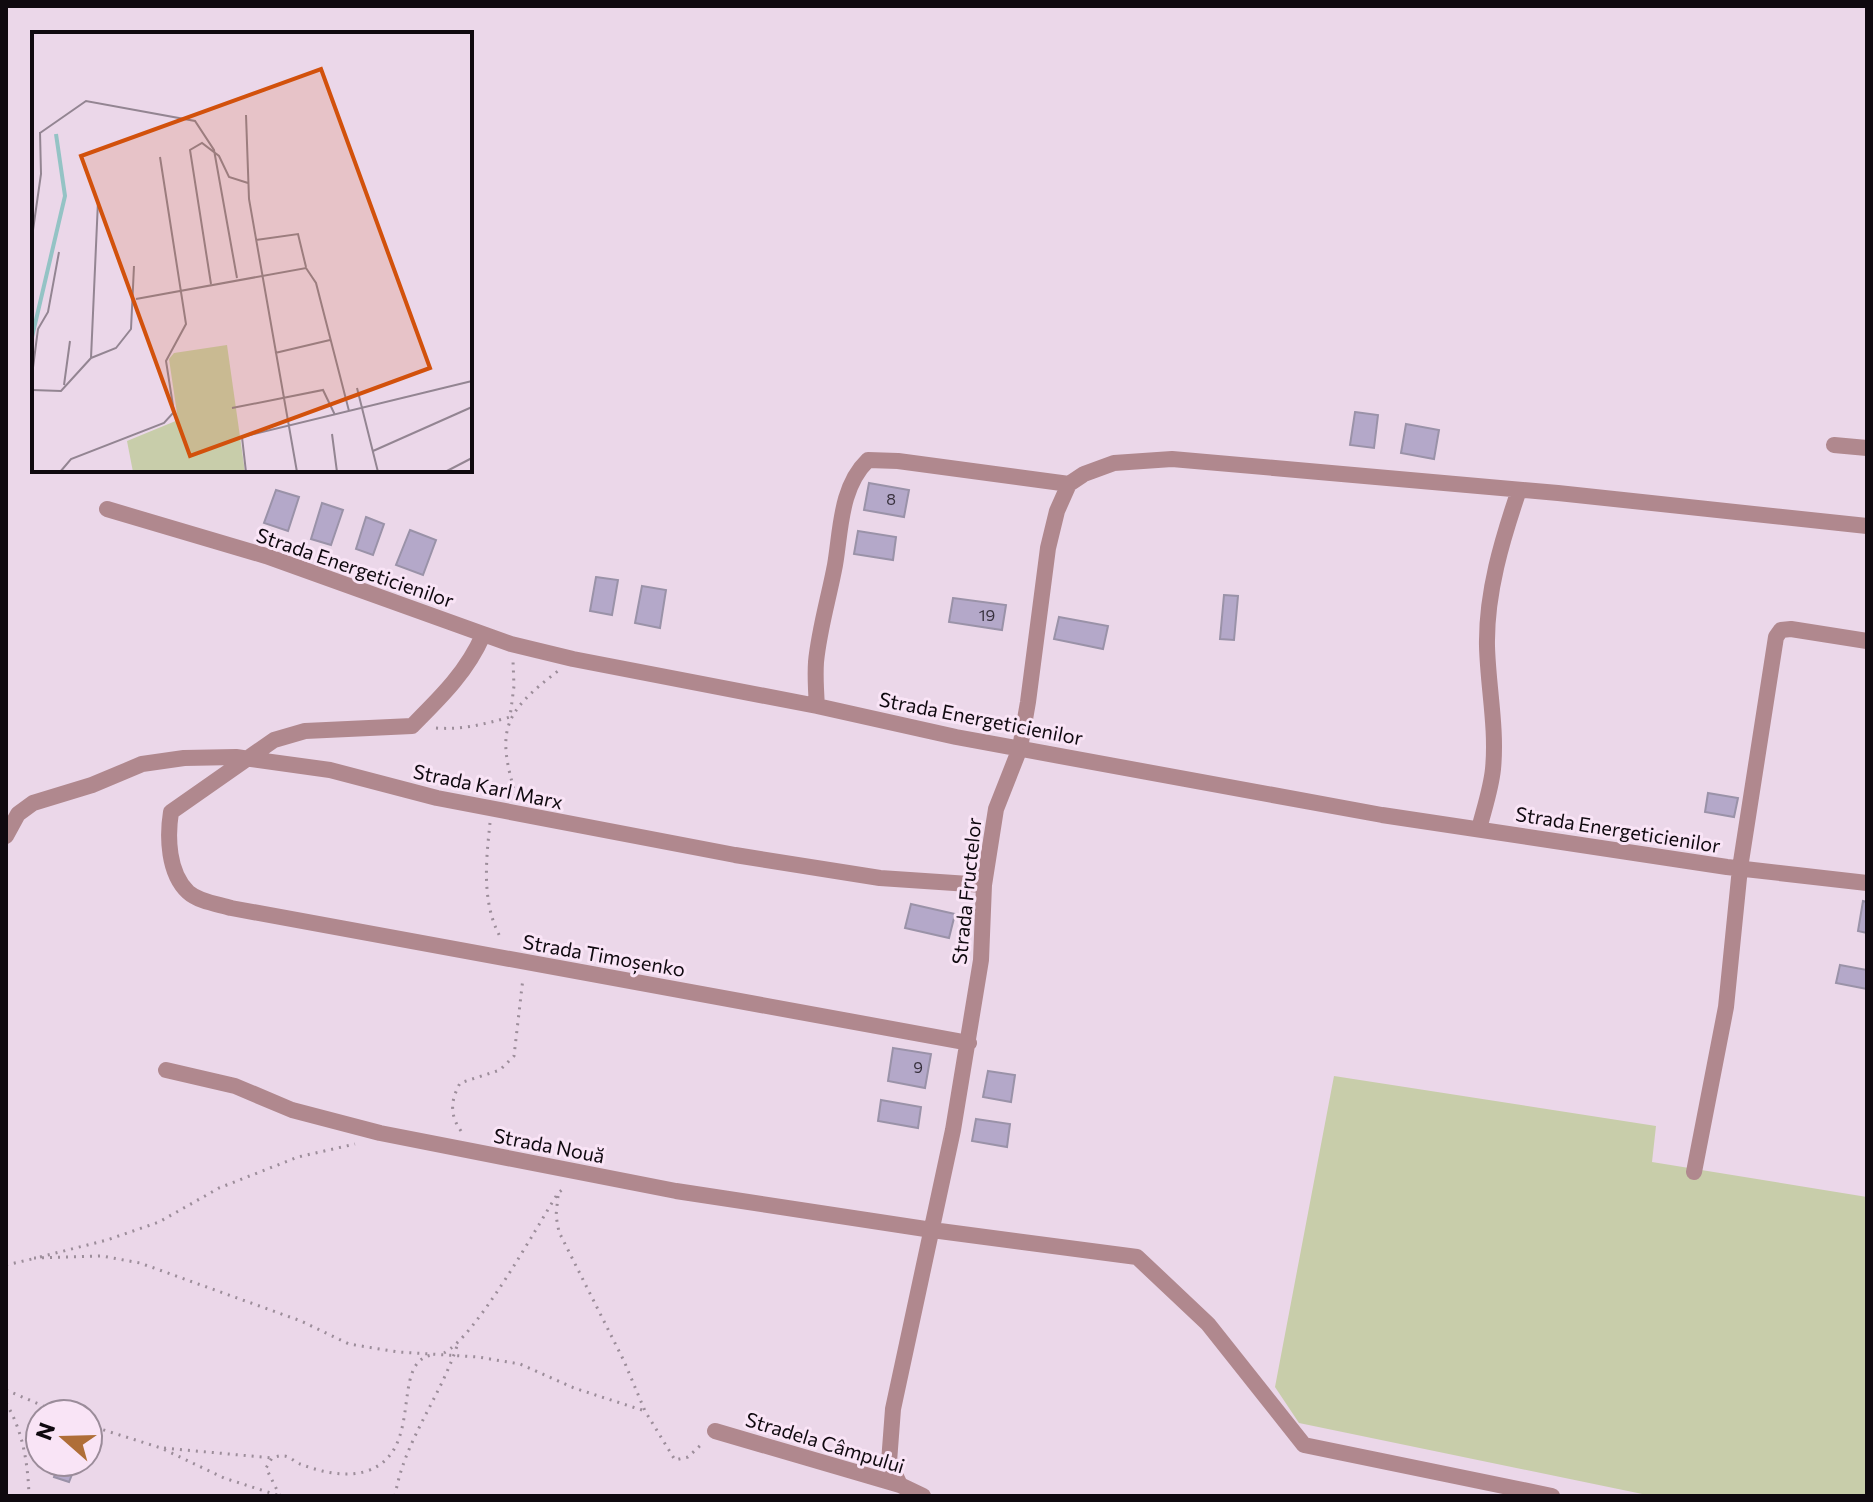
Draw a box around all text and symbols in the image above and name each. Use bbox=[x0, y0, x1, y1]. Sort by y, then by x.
inset map bbox=[32, 32, 472, 472]
house number: 8 bbox=[886, 489, 896, 508]
street label: Strada Energeticienilor bbox=[253, 522, 457, 612]
house number: 19 bbox=[979, 605, 995, 624]
street label: Strada Energeticienilor bbox=[877, 686, 1085, 750]
street label: Strada Karl Marx bbox=[411, 758, 566, 814]
street label: Strada Energeticienilor bbox=[1514, 801, 1722, 857]
street label: Strada Fructelor bbox=[946, 816, 986, 966]
street label: Strada Timoșenko bbox=[521, 929, 687, 983]
house number: 9 bbox=[913, 1057, 923, 1076]
street label: Strada Nouă bbox=[492, 1123, 607, 1168]
north arrow bbox=[24, 1398, 104, 1478]
street label: Stradela Câmpului bbox=[743, 1406, 908, 1478]
text: N bbox=[29, 1419, 60, 1443]

